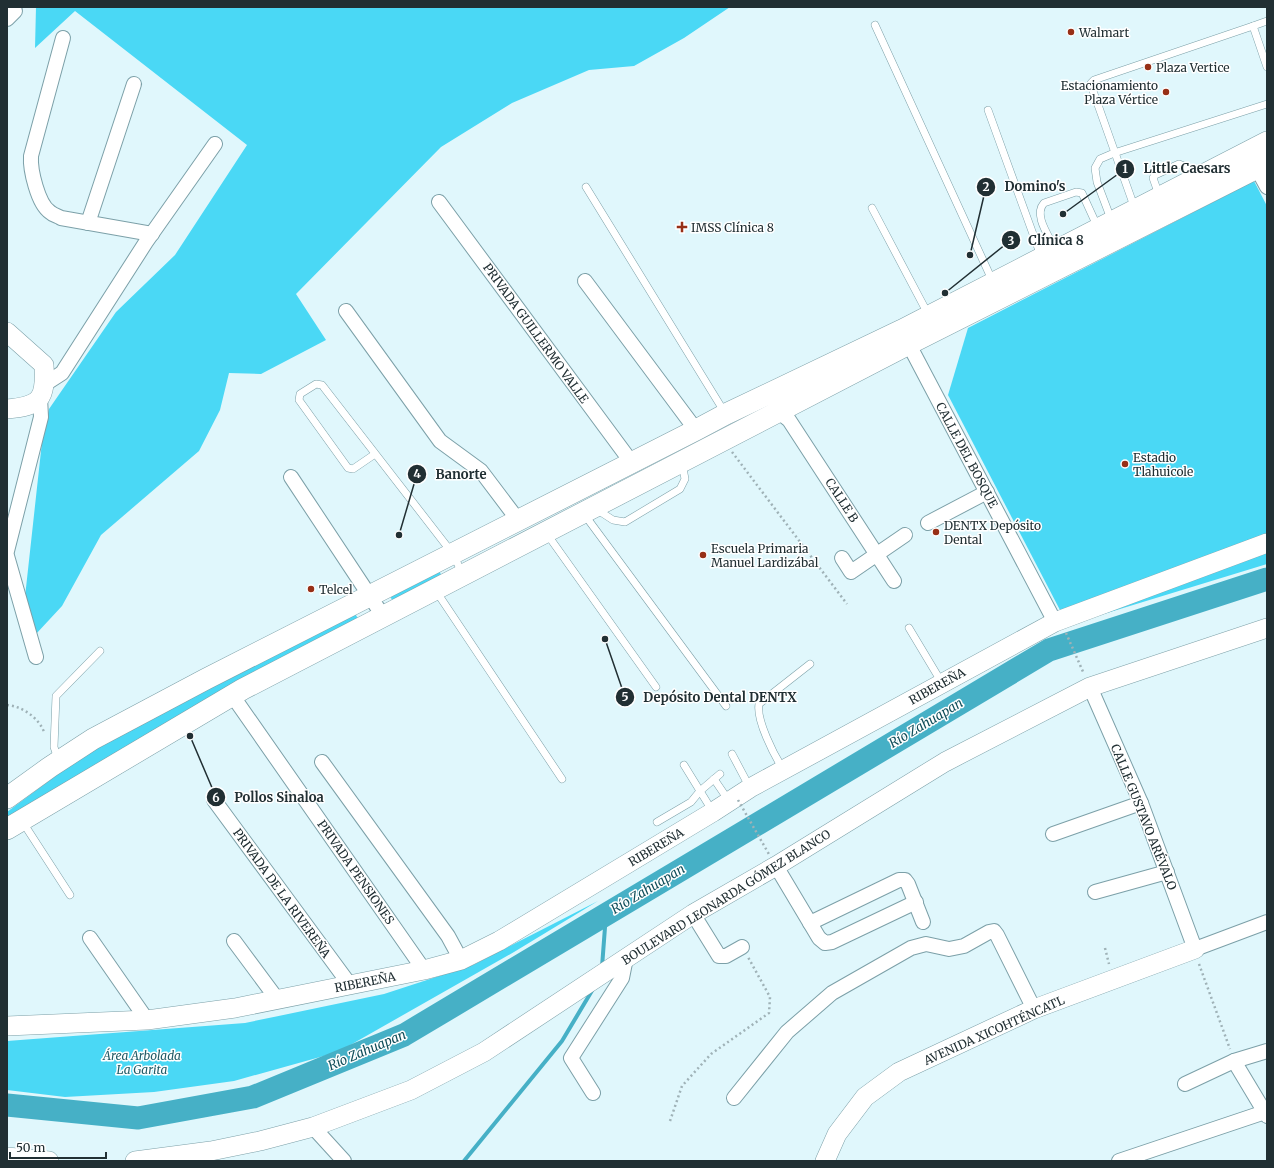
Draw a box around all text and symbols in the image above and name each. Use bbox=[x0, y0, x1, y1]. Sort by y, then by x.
place label: Walmart bbox=[1078, 25, 1129, 40]
marker: Walmart bbox=[1066, 27, 1076, 37]
place label: Plaza Vertice bbox=[1156, 60, 1230, 75]
marker: Plaza Vertice bbox=[1143, 62, 1153, 72]
place label: Estacionamiento Plaza Vértice bbox=[1061, 78, 1158, 107]
marker: Estacionamiento Plaza Vértice bbox=[1161, 87, 1171, 97]
callout: Little Caesars bbox=[1115, 156, 1238, 181]
text: Little Caesars bbox=[1143, 160, 1231, 177]
text: 1 bbox=[1122, 161, 1128, 176]
callout: Domino's bbox=[976, 174, 1073, 199]
text: Domino's bbox=[1004, 178, 1066, 195]
text: 2 bbox=[982, 179, 990, 194]
place label: IMSS Clínica 8 bbox=[691, 220, 774, 235]
marker: IMSS Clínica 8 bbox=[676, 221, 688, 233]
callout: Clínica 8 bbox=[1001, 228, 1092, 253]
text: Clínica 8 bbox=[1028, 232, 1084, 249]
text: 3 bbox=[1008, 233, 1015, 248]
street label: PRIVADA GUILLERMO VALLE bbox=[480, 260, 592, 406]
street label: CALLE DEL BOSQUE bbox=[933, 400, 1001, 511]
place label: Estadio Tlahuicole bbox=[1133, 450, 1193, 479]
marker: Estadio Tlahuicole bbox=[1120, 459, 1130, 469]
callout: Banorte bbox=[407, 462, 494, 487]
text: 4 bbox=[413, 466, 421, 481]
text: Banorte bbox=[435, 466, 487, 483]
street label: CALLE B bbox=[822, 475, 862, 525]
place label: DENTX Depósito Dental bbox=[944, 518, 1041, 547]
marker: DENTX Depósito Dental bbox=[931, 527, 941, 537]
place label: Escuela Primaria Manuel Lardizábal bbox=[711, 541, 819, 570]
marker: Escuela Primaria Manuel Lardizábal bbox=[698, 550, 708, 560]
place label: Telcel bbox=[319, 582, 353, 597]
marker: Telcel bbox=[306, 584, 316, 594]
street label: RIBEREÑA bbox=[906, 664, 968, 708]
callout: Depósito Dental DENTX bbox=[615, 685, 804, 710]
text: 5 bbox=[621, 689, 629, 704]
text: Depósito Dental DENTX bbox=[643, 689, 797, 706]
water label: Río Zahuapan bbox=[886, 694, 966, 752]
street label: CALLE GUSTAVO ARÉVALO bbox=[1108, 742, 1180, 892]
callout: Pollos Sinaloa bbox=[206, 785, 332, 810]
text: Pollos Sinaloa bbox=[234, 789, 324, 806]
text: 6 bbox=[212, 790, 220, 805]
street label: PRIVADA PENSIONES bbox=[314, 817, 398, 927]
street label: RIBEREÑA bbox=[626, 824, 687, 869]
street label: PRIVADA DE LA RIVEREÑA bbox=[230, 825, 334, 961]
street label: BOULEVARD LEONARDA GÓMEZ BLANCO bbox=[619, 826, 833, 968]
water label: Río Zahuapan bbox=[608, 860, 688, 918]
street label: RIBEREÑA bbox=[333, 969, 397, 995]
street label: AVENIDA XICOHTÉNCATL bbox=[920, 992, 1067, 1068]
water label: Río Zahuapan bbox=[325, 1026, 409, 1074]
park label: Área Arbolada La Garita bbox=[102, 1048, 181, 1077]
scale bar bbox=[10, 1134, 106, 1160]
text: 50 m bbox=[16, 1140, 45, 1155]

